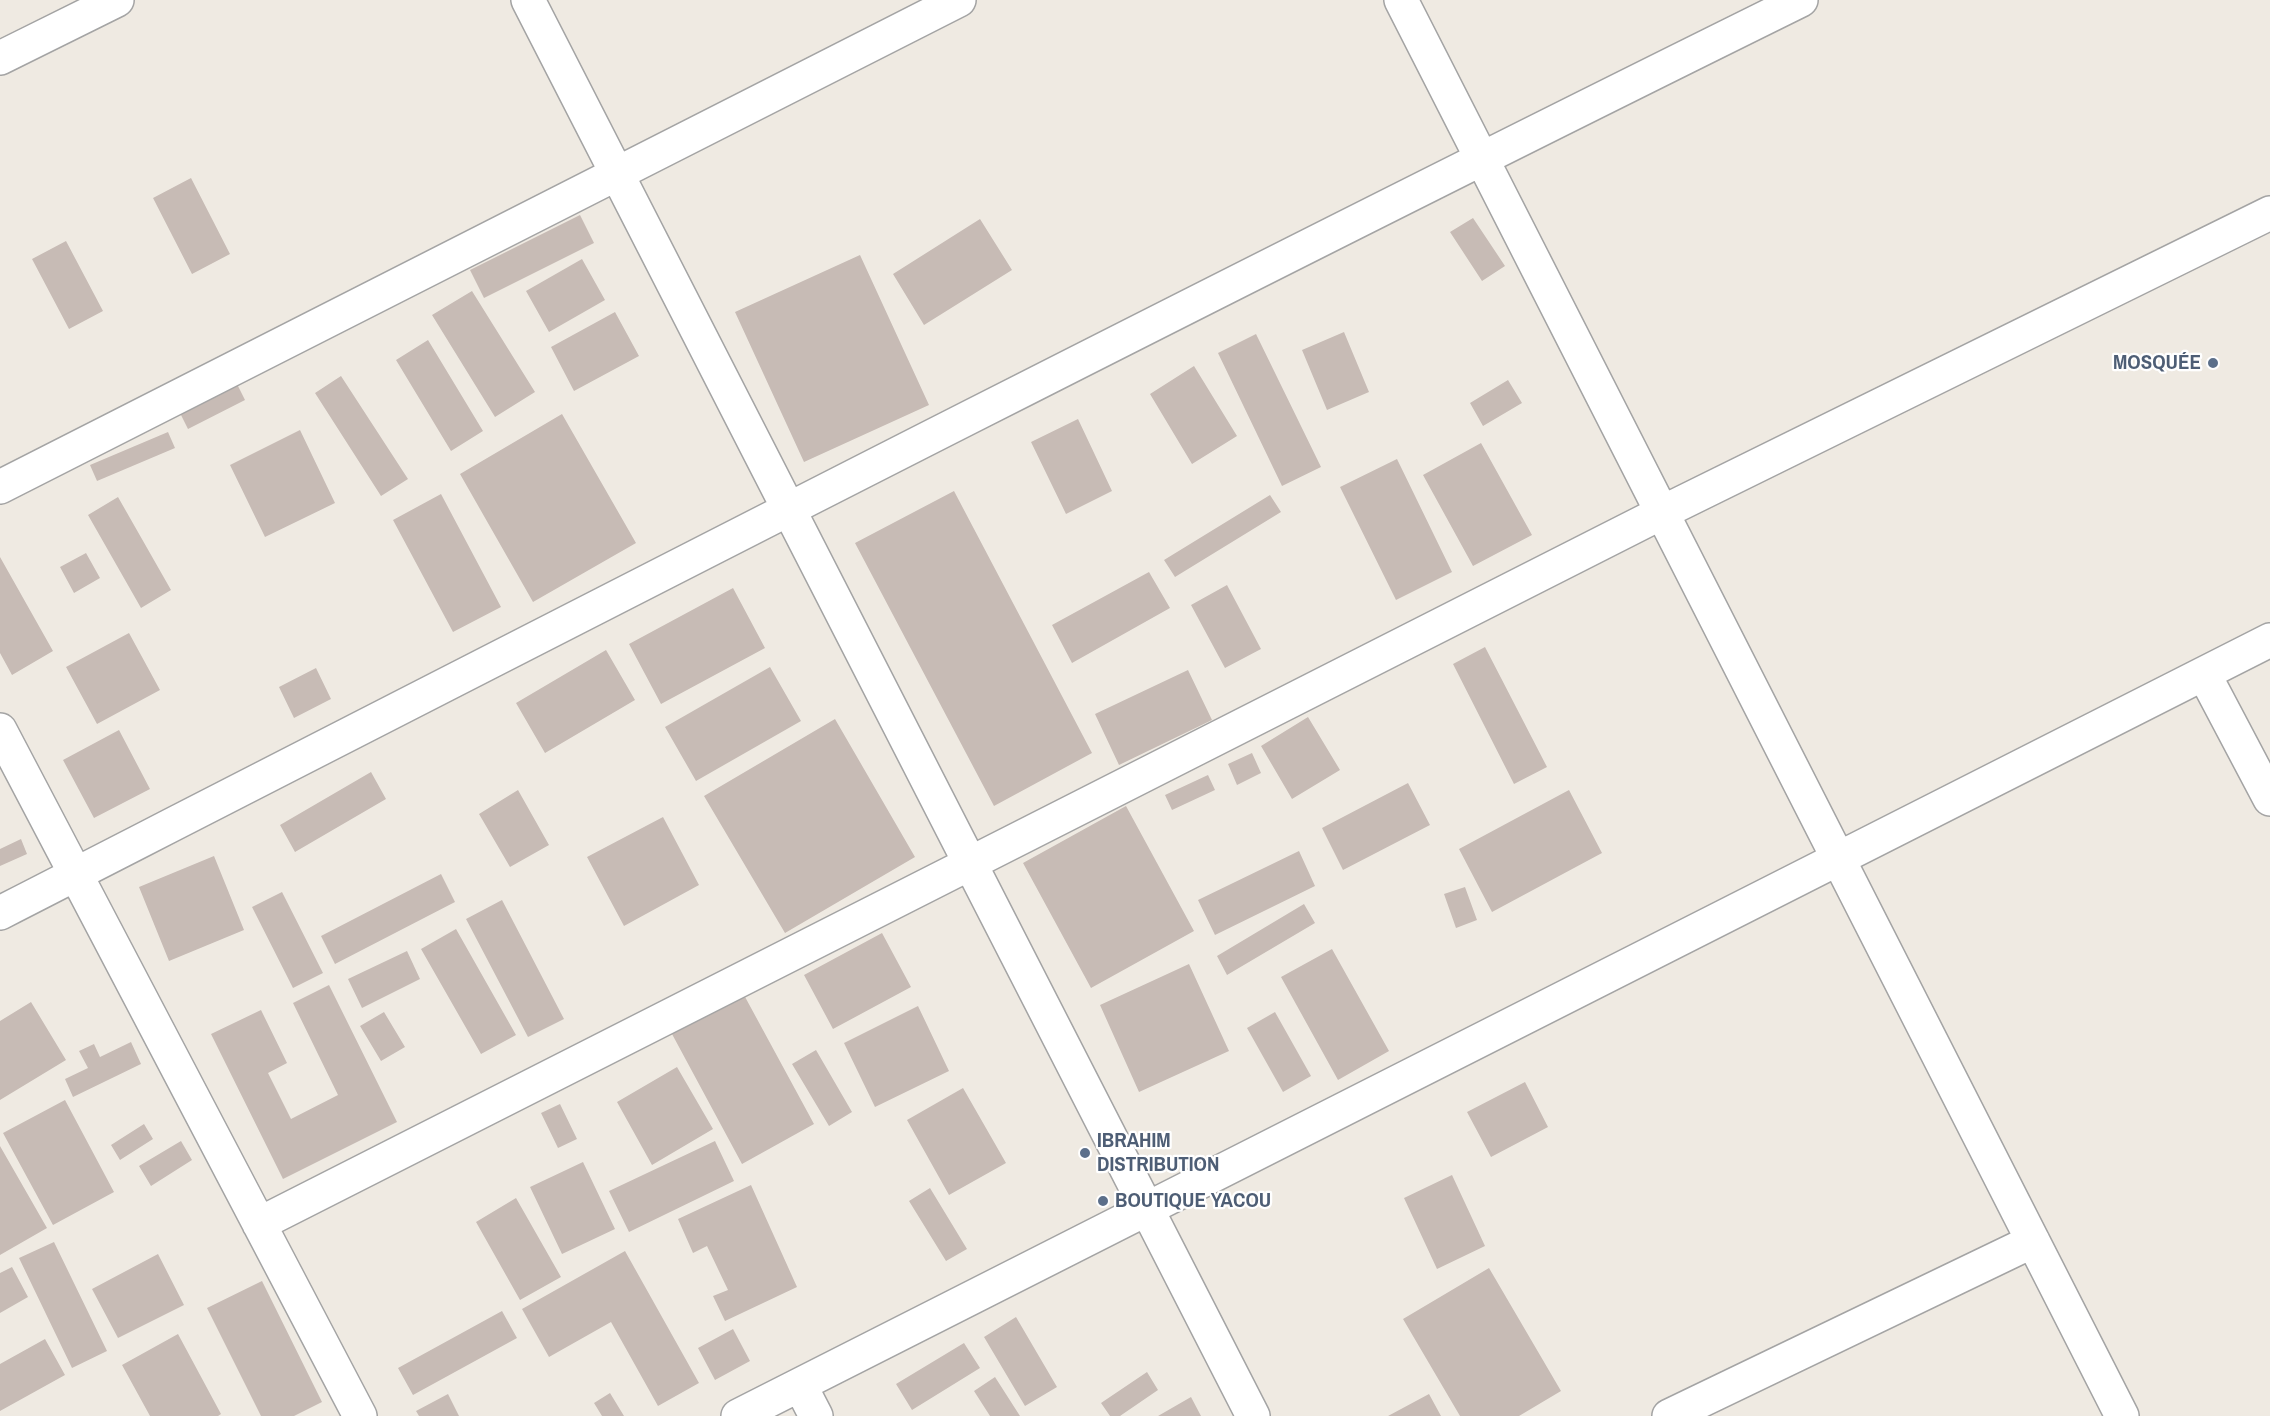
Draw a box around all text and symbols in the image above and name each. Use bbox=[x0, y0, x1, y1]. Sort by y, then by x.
place label: MOSQUÉE bbox=[2113, 350, 2201, 376]
marker: MOSQUÉE bbox=[2206, 356, 2220, 370]
place label: IBRAHIM DISTRIBUTION bbox=[1097, 1128, 1219, 1178]
marker: IBRAHIM DISTRIBUTION bbox=[1078, 1146, 1092, 1160]
place label: BOUTIQUE YACOU bbox=[1115, 1188, 1271, 1214]
marker: BOUTIQUE YACOU bbox=[1096, 1194, 1110, 1208]

